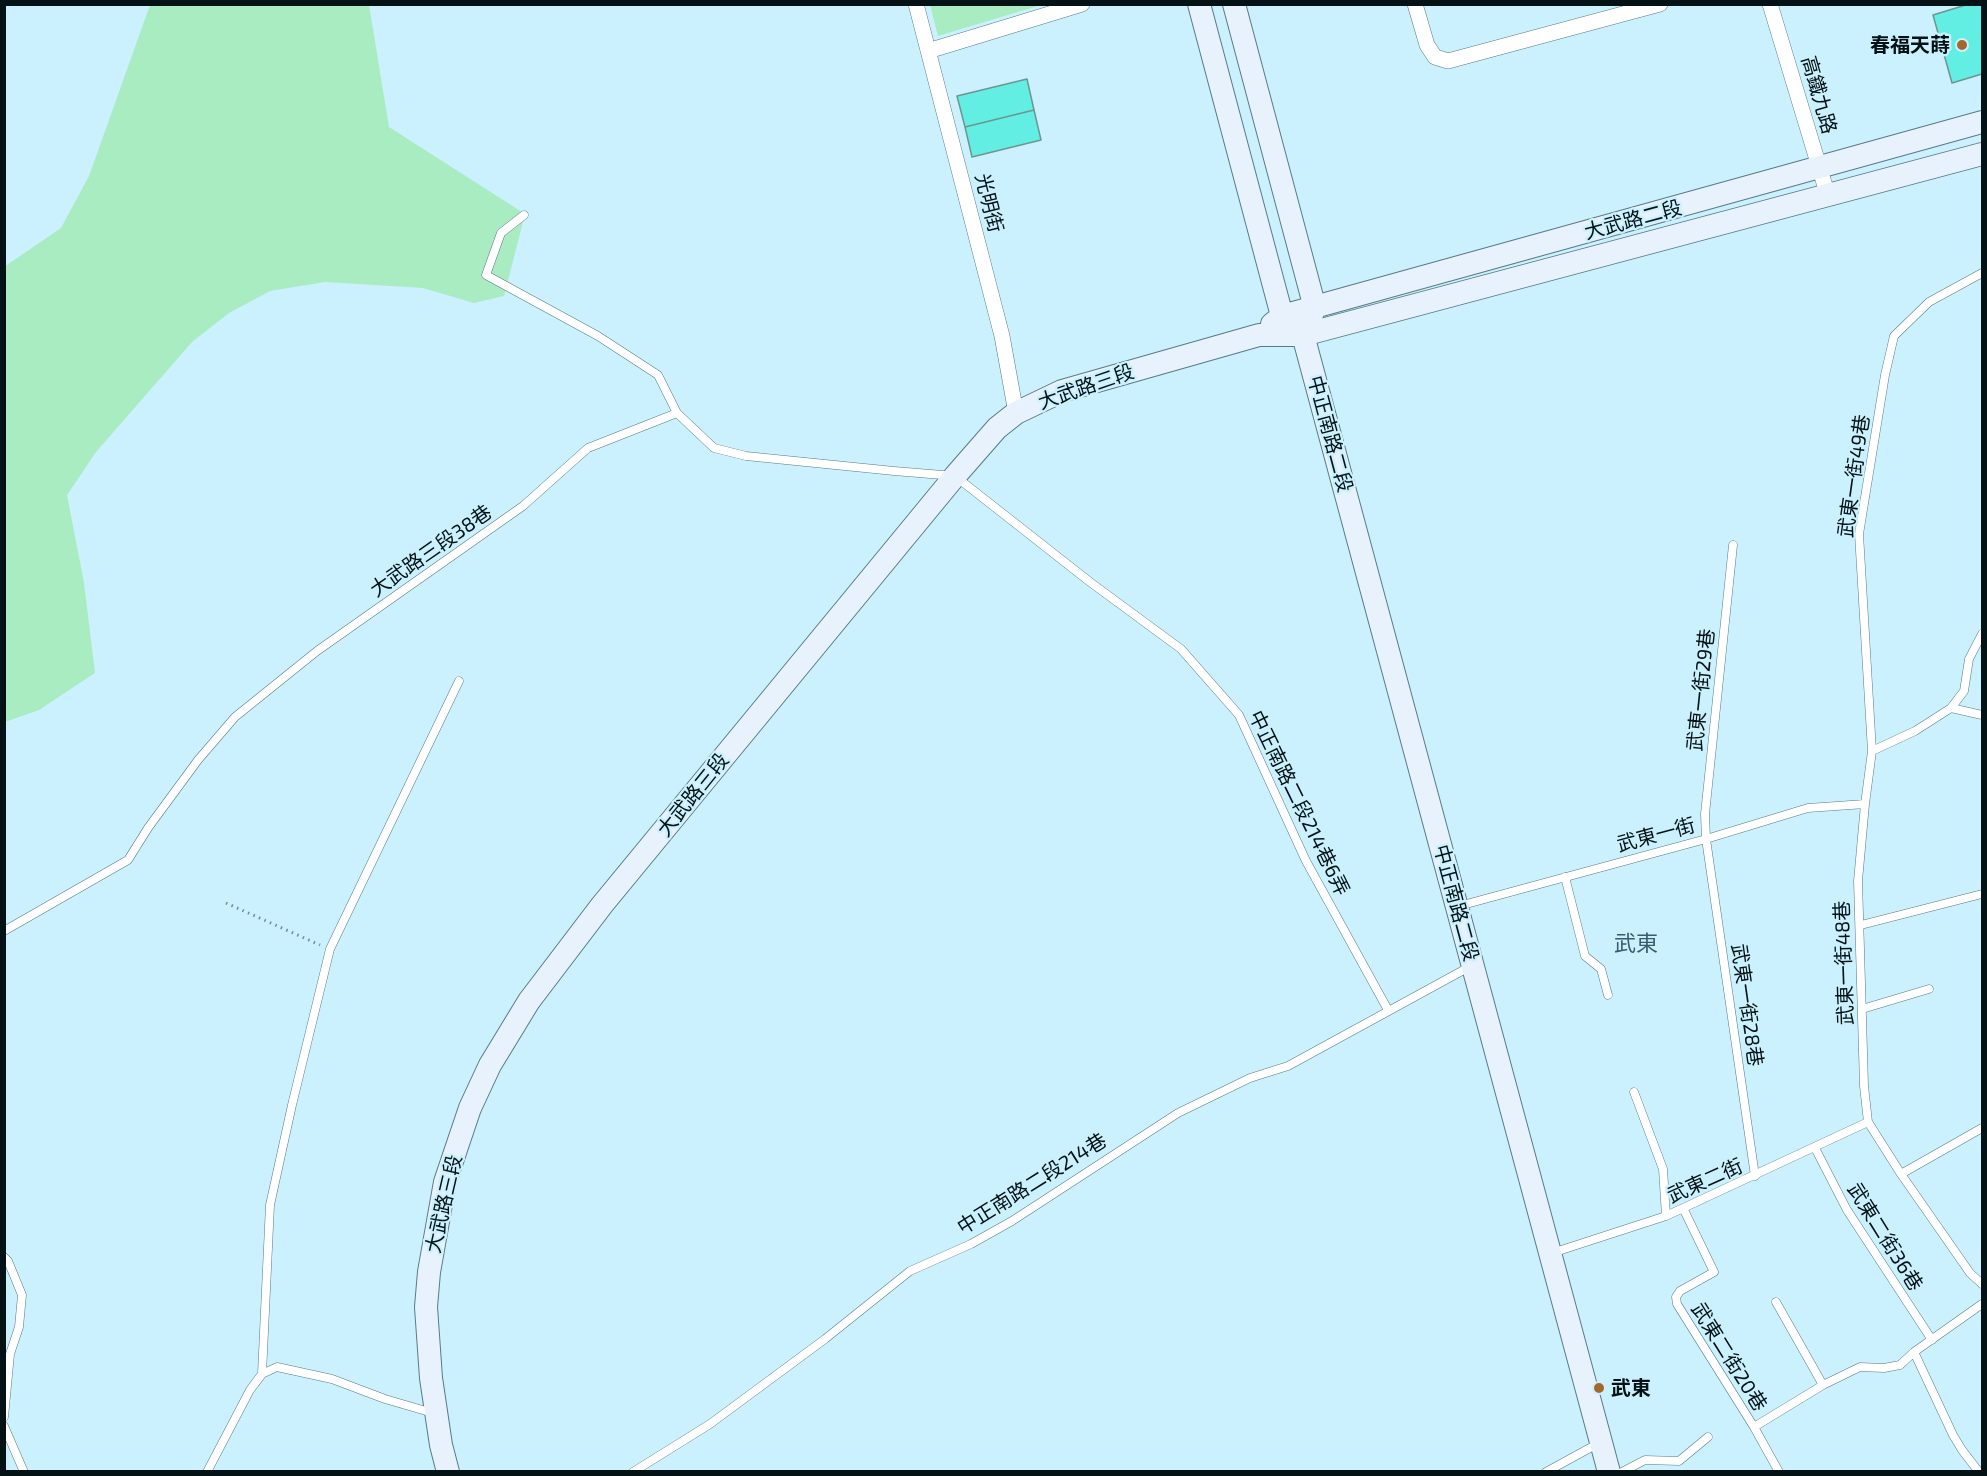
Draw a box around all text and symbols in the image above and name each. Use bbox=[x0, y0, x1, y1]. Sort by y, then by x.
place label: 春福天蒔 bbox=[1870, 33, 1950, 57]
marker: 春福天蒔 bbox=[1955, 38, 1969, 52]
street label: 高鐵九路 bbox=[1796, 53, 1842, 137]
street label: 光明街 bbox=[970, 171, 1008, 235]
street label: 大武路二段 bbox=[1582, 195, 1684, 245]
street label: 大武路三段 bbox=[1035, 359, 1137, 415]
street label: 中正南路二段 bbox=[1303, 373, 1357, 495]
street label: 武東一街49巷 bbox=[1834, 413, 1874, 539]
street label: 大武路三段38巷 bbox=[365, 500, 497, 602]
street label: 武東一街29巷 bbox=[1683, 628, 1719, 752]
street label: 中正南路二段214巷6弄 bbox=[1244, 707, 1354, 899]
street label: 大武路三段 bbox=[652, 749, 734, 841]
street label: 武東一街 bbox=[1614, 813, 1698, 857]
street label: 中正南路二段 bbox=[1429, 842, 1483, 964]
street label: 武東一街48巷 bbox=[1830, 900, 1858, 1026]
district label: 武東 bbox=[1614, 931, 1658, 957]
street label: 武東一街28巷 bbox=[1727, 942, 1767, 1068]
street label: 中正南路二段214巷 bbox=[953, 1128, 1111, 1240]
street label: 大武路三段 bbox=[421, 1153, 467, 1255]
street label: 武東二街 bbox=[1664, 1154, 1746, 1208]
street label: 武東二街36巷 bbox=[1842, 1179, 1928, 1295]
street label: 武東二街20巷 bbox=[1686, 1298, 1772, 1416]
place label: 武東 bbox=[1611, 1376, 1651, 1400]
marker: 武東 bbox=[1592, 1381, 1606, 1395]

